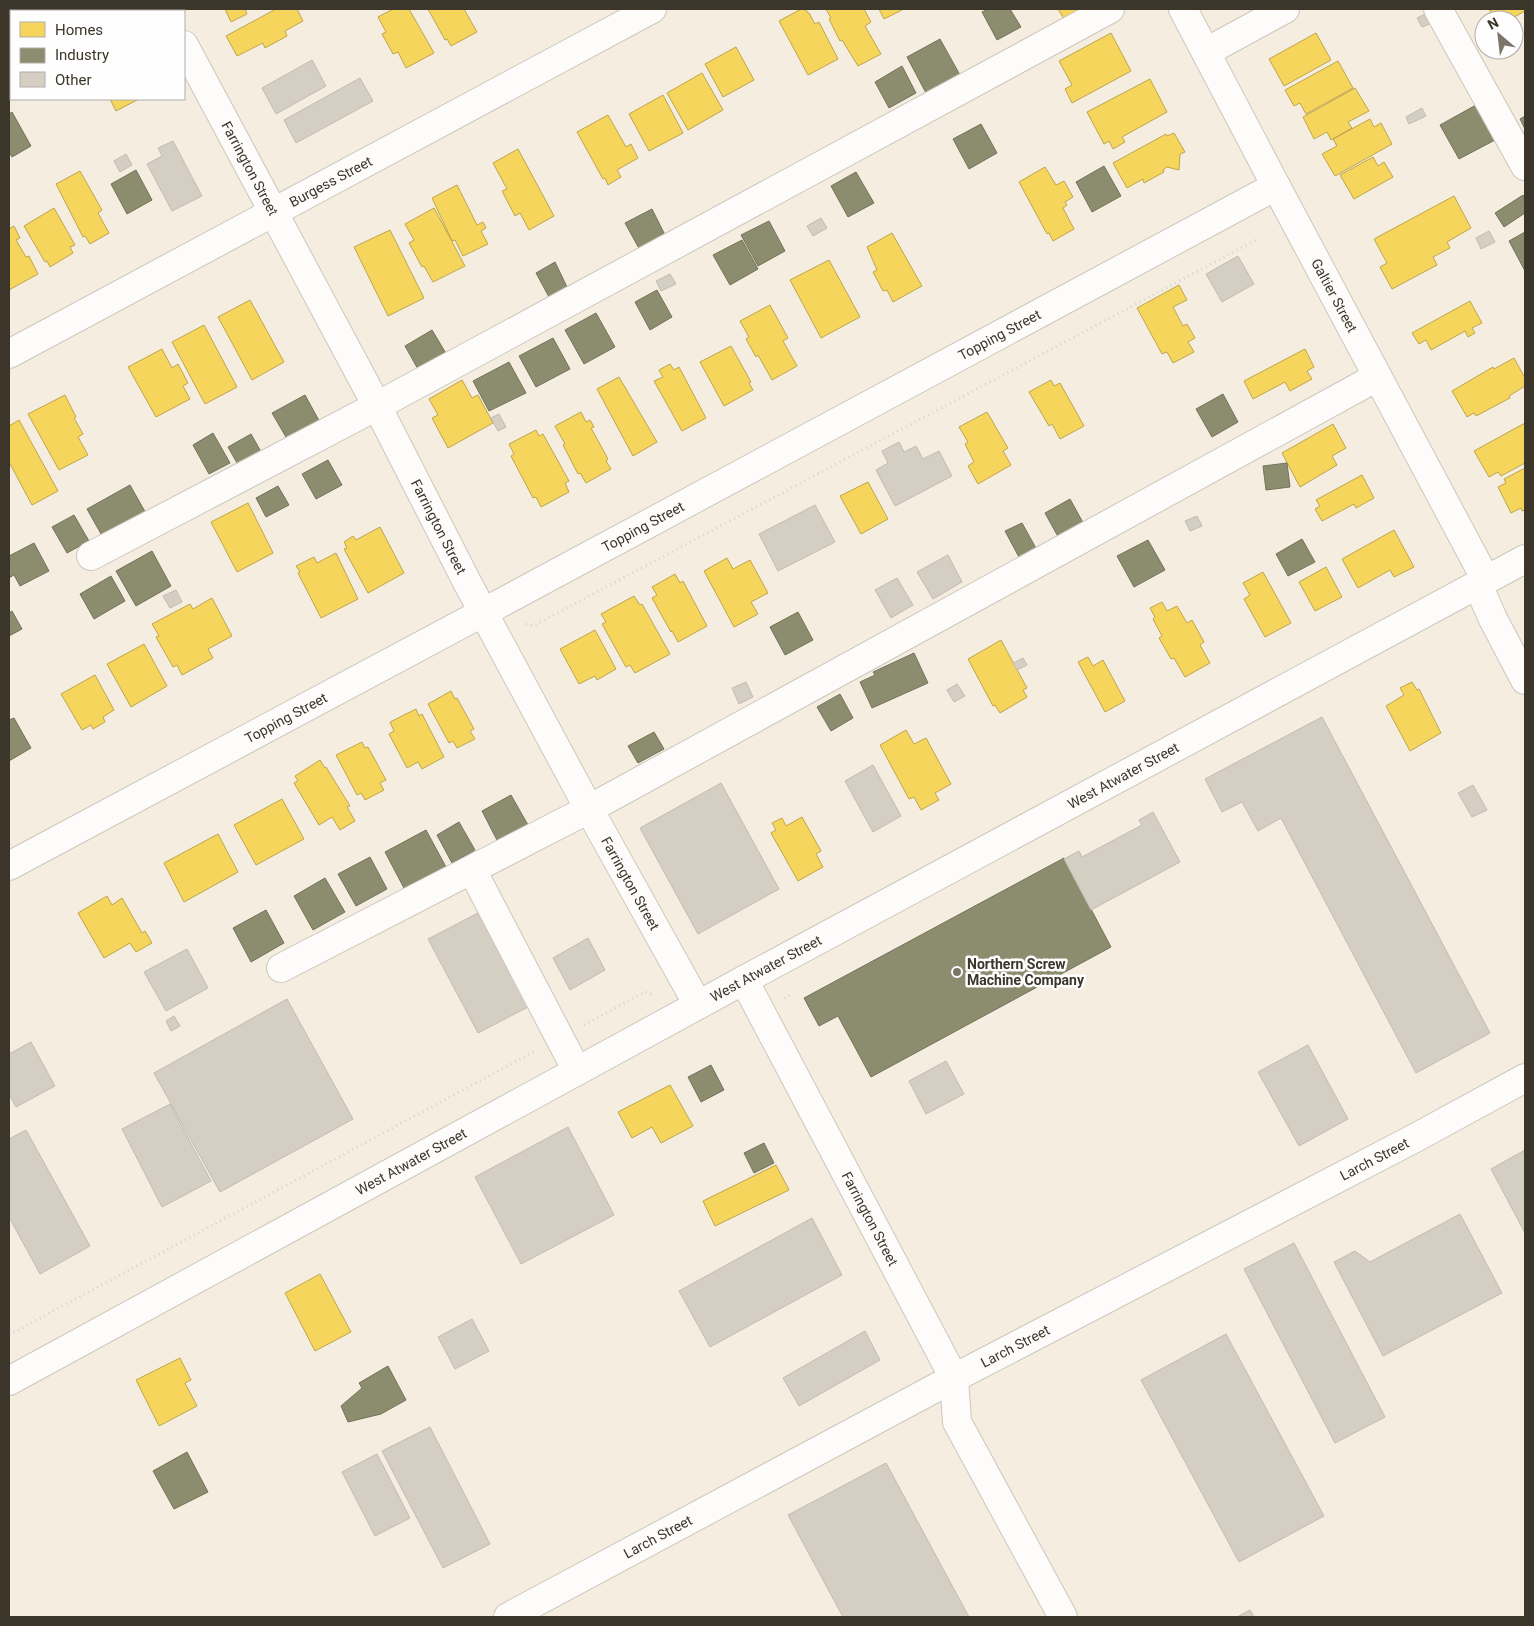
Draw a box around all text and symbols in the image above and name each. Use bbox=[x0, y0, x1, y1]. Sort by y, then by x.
legend bbox=[10, 10, 185, 100]
north arrow bbox=[1474, 10, 1524, 60]
text: N bbox=[1485, 14, 1501, 33]
text: Homes bbox=[55, 21, 103, 39]
text: Industry bbox=[55, 46, 109, 64]
text: Other bbox=[55, 71, 92, 89]
street label: Farrington Street bbox=[218, 119, 282, 219]
street label: Burgess Street bbox=[287, 153, 375, 210]
street label: Galtier Street bbox=[1308, 256, 1361, 335]
street label: Topping Street bbox=[956, 306, 1044, 363]
street label: Farrington Street bbox=[408, 477, 470, 577]
street label: Topping Street bbox=[599, 498, 687, 555]
street label: Topping Street bbox=[242, 689, 330, 746]
street label: West Atwater Street bbox=[1065, 739, 1182, 812]
street label: Farrington Street bbox=[598, 834, 663, 933]
street label: West Atwater Street bbox=[707, 932, 825, 1005]
place label: Northern Screw Machine Company bbox=[967, 956, 1085, 988]
marker: Northern Screw Machine Company bbox=[951, 966, 963, 978]
street label: West Atwater Street bbox=[353, 1125, 470, 1198]
street label: Larch Street bbox=[1337, 1134, 1412, 1184]
street label: Farrington Street bbox=[839, 1169, 902, 1269]
street label: Larch Street bbox=[978, 1321, 1053, 1371]
street label: Larch Street bbox=[621, 1512, 695, 1562]

